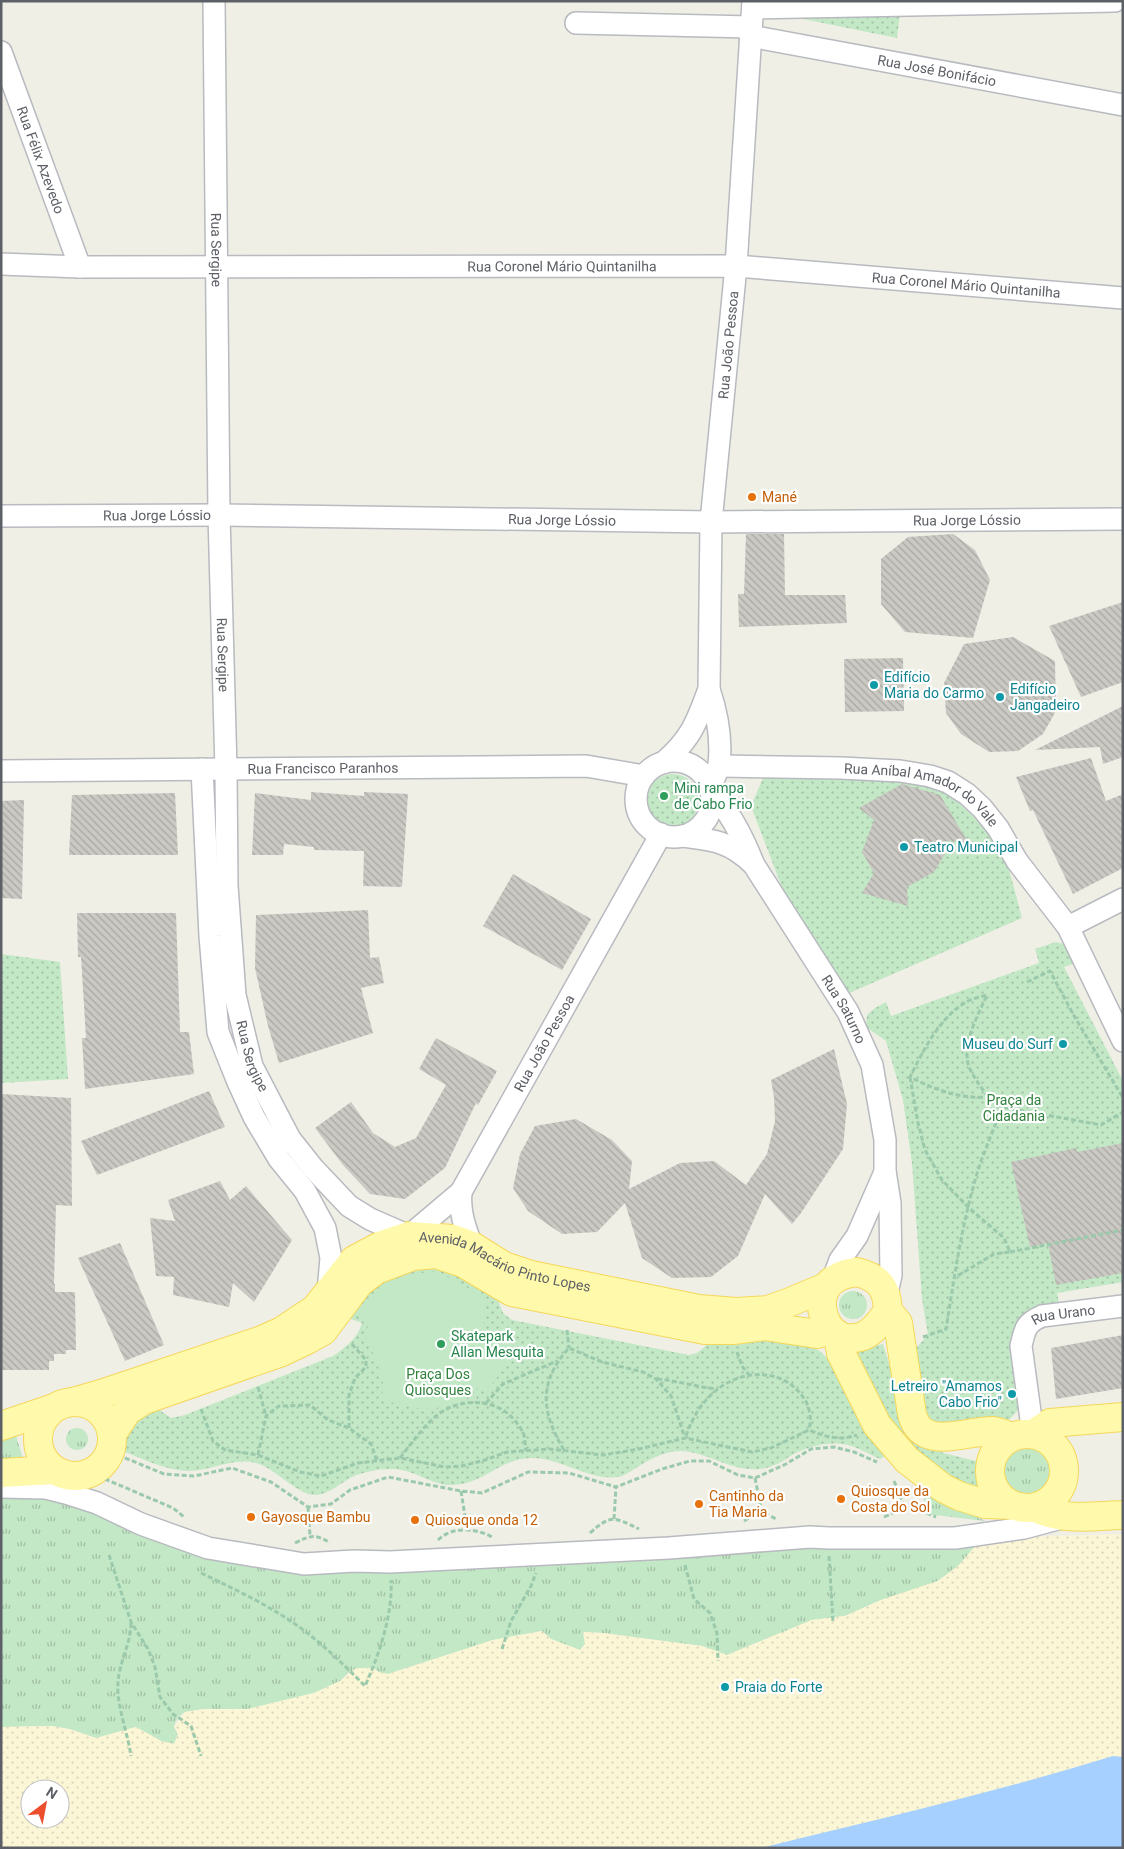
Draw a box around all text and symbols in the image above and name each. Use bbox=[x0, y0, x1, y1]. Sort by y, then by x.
street label: Rua José Bonifácio bbox=[876, 52, 998, 89]
street label: Rua Félix Azevedo bbox=[14, 104, 68, 216]
street label: Rua Sergipe bbox=[208, 213, 225, 287]
street label: Rua Coronel Mário Quintanilha bbox=[467, 258, 657, 274]
street label: Rua Coronel Mário Quintanilha bbox=[871, 269, 1061, 301]
street label: Rua João Pessoa bbox=[715, 290, 742, 400]
place label: Mané bbox=[762, 489, 797, 505]
marker: Mané bbox=[746, 491, 758, 503]
street label: Rua Jorge Lóssio bbox=[103, 507, 211, 524]
street label: Rua Jorge Lóssio bbox=[508, 511, 616, 529]
street label: Rua Jorge Lóssio bbox=[913, 512, 1021, 529]
street label: Rua Sergipe bbox=[214, 617, 232, 692]
place label: Edifício Maria do Carmo bbox=[884, 669, 984, 701]
marker: Edifício Maria do Carmo bbox=[868, 679, 880, 691]
place label: Edifício Jangadeiro bbox=[1010, 681, 1080, 713]
marker: Edifício Jangadeiro bbox=[994, 691, 1006, 703]
street label: Rua Francisco Paranhos bbox=[248, 760, 398, 777]
street label: Rua Aníbal Amador do Vale bbox=[844, 760, 1002, 830]
place label: Mini rampa de Cabo Frio bbox=[674, 780, 753, 812]
marker: Mini rampa de Cabo Frio bbox=[658, 790, 670, 802]
place label: Teatro Municipal bbox=[914, 839, 1018, 855]
marker: Teatro Municipal bbox=[898, 841, 910, 853]
street label: Rua Saturno bbox=[818, 972, 869, 1046]
street label: Rua João Pessoa bbox=[511, 992, 578, 1094]
street label: Rua Sergipe bbox=[233, 1019, 272, 1094]
place label: Museu do Surf bbox=[962, 1036, 1053, 1052]
marker: Museu do Surf bbox=[1057, 1038, 1069, 1050]
park label: Praça da Cidadania bbox=[983, 1092, 1045, 1124]
street label: Avenida Macário Pinto Lopes bbox=[418, 1229, 592, 1295]
street label: Rua Urano bbox=[1028, 1302, 1096, 1328]
place label: Skatepark Allan Mesquita bbox=[451, 1328, 544, 1360]
marker: Skatepark Allan Mesquita bbox=[435, 1338, 447, 1350]
park label: Praça Dos Quiosques bbox=[405, 1366, 471, 1398]
place label: Letreiro "Amamos Cabo Frio" bbox=[891, 1378, 1002, 1410]
marker: Letreiro "Amamos Cabo Frio" bbox=[1006, 1388, 1018, 1400]
place label: Quiosque da Costa do Sol bbox=[851, 1483, 930, 1515]
place label: Cantinho da Tia Maria bbox=[709, 1488, 784, 1520]
marker: Quiosque da Costa do Sol bbox=[835, 1493, 847, 1505]
marker: Cantinho da Tia Maria bbox=[693, 1498, 705, 1510]
place label: Gayosque Bambu bbox=[261, 1509, 371, 1525]
marker: Gayosque Bambu bbox=[245, 1511, 257, 1523]
place label: Quiosque onda 12 bbox=[425, 1512, 538, 1528]
marker: Quiosque onda 12 bbox=[409, 1514, 421, 1526]
place label: Praia do Forte bbox=[735, 1679, 822, 1695]
marker: Praia do Forte bbox=[719, 1681, 731, 1693]
north arrow bbox=[20, 1779, 70, 1829]
text: N bbox=[43, 1784, 60, 1802]

